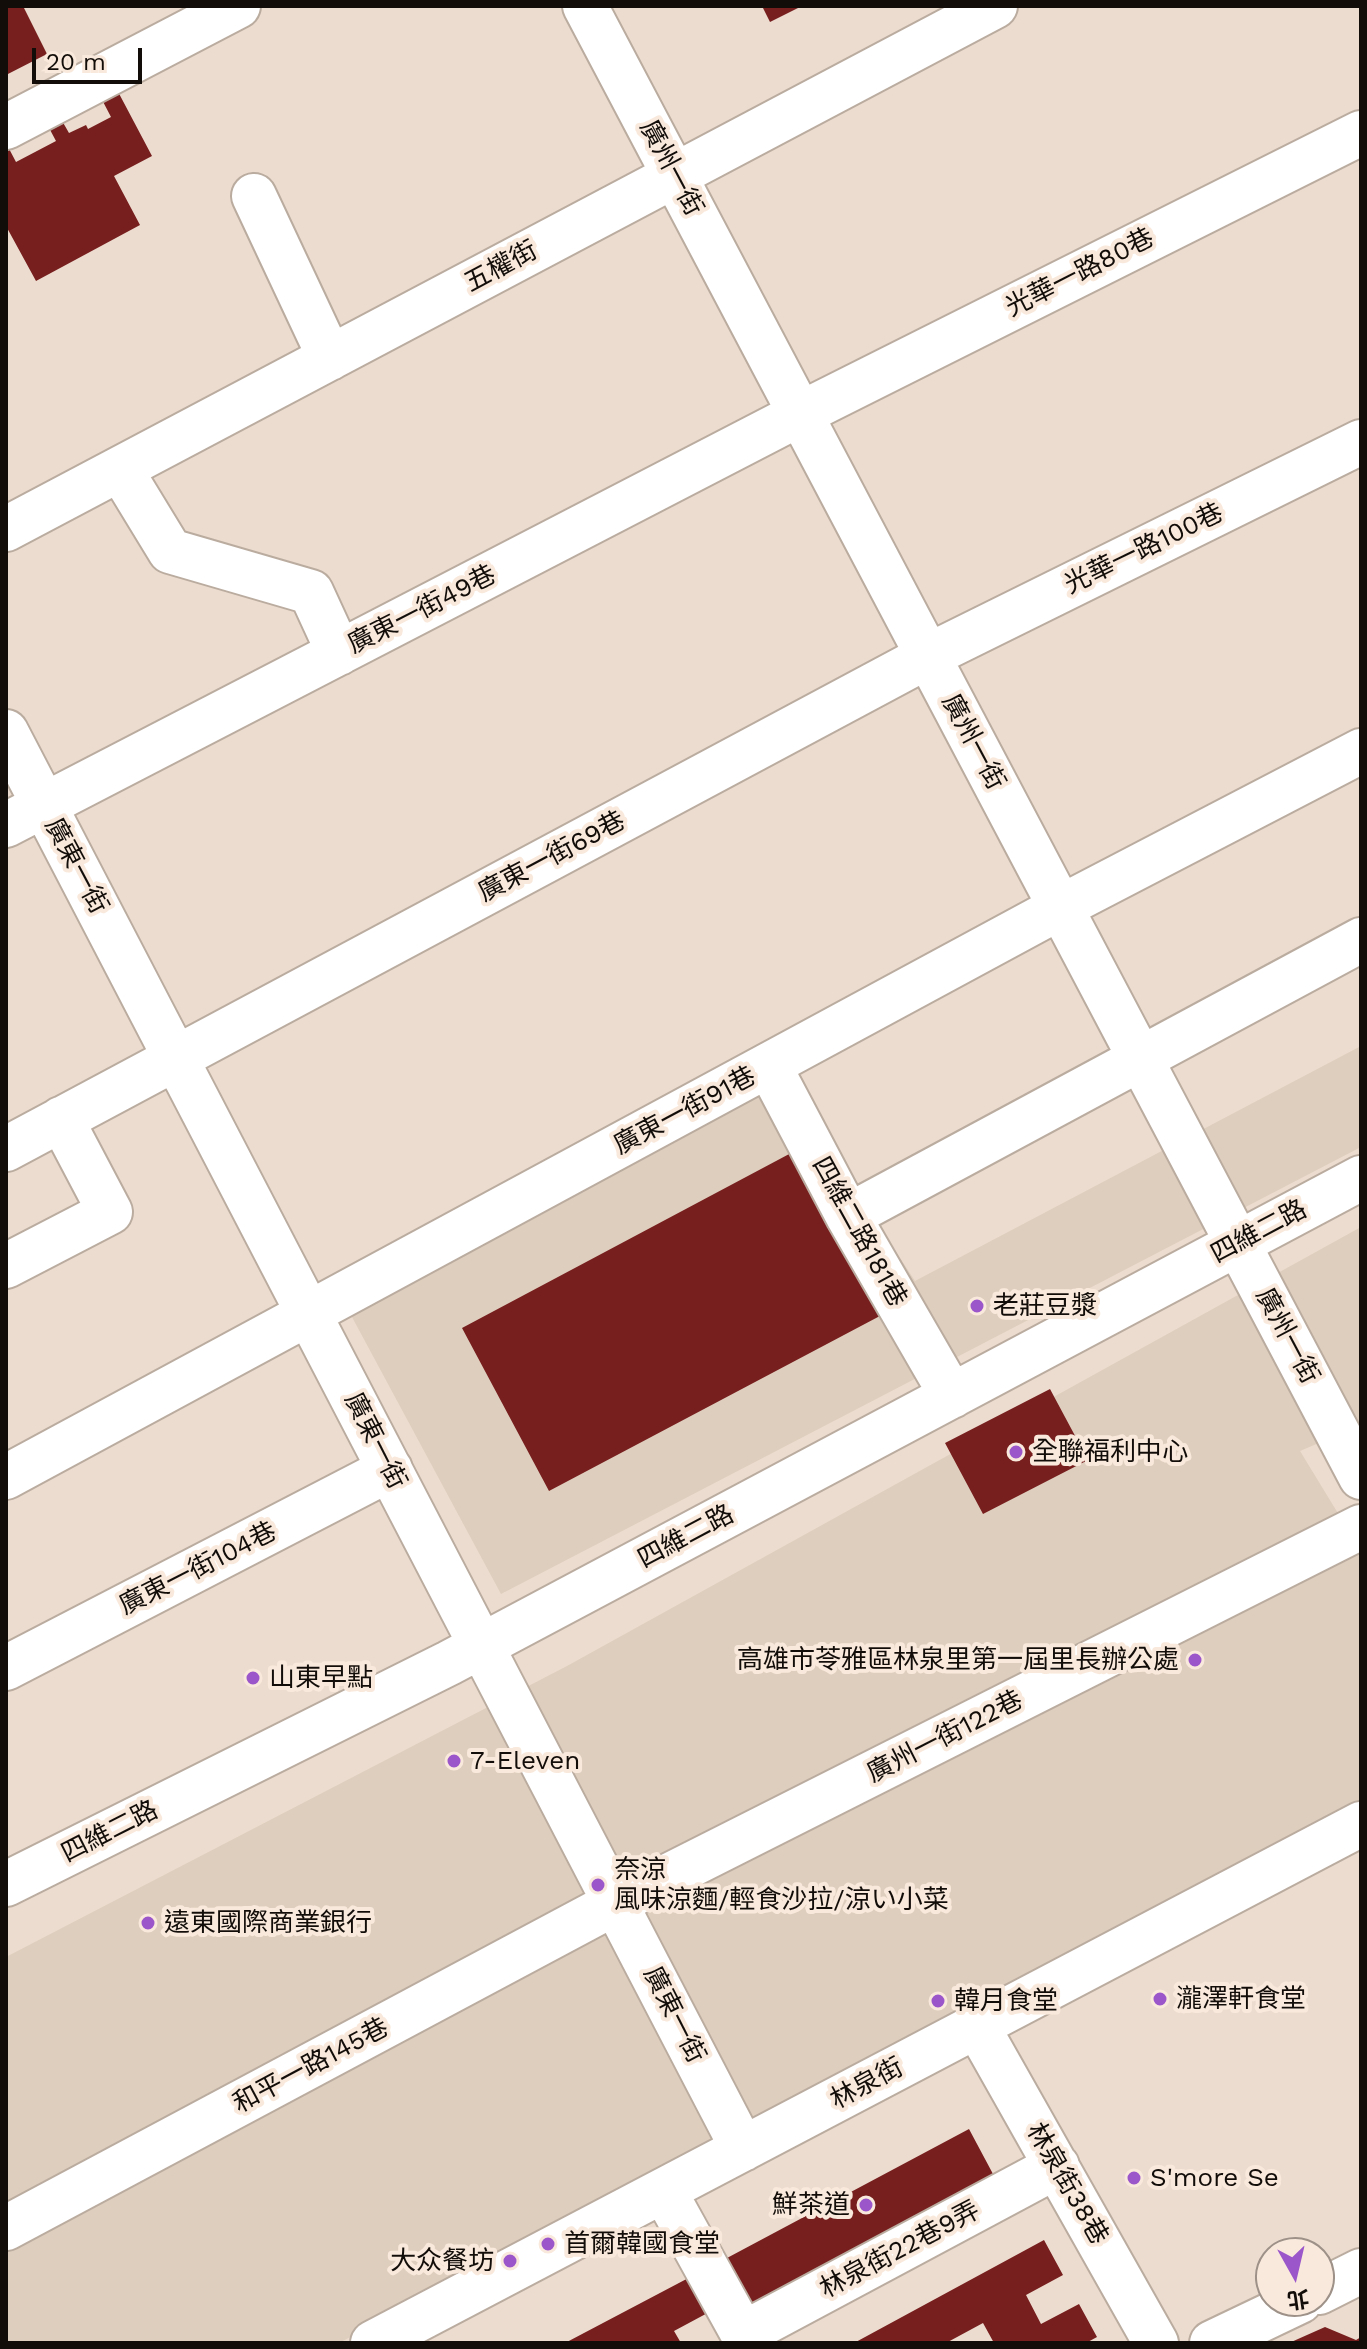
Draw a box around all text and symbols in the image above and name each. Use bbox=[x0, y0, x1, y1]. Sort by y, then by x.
scale bar bbox=[36, 32, 146, 82]
text: 20 m bbox=[46, 48, 106, 76]
street label: 廣州一街 bbox=[633, 115, 709, 221]
street label: 光華一路80巷 bbox=[1001, 222, 1159, 324]
street label: 五權街 bbox=[459, 235, 543, 299]
street label: 光華一路100巷 bbox=[1060, 497, 1228, 601]
street label: 廣東一街49巷 bbox=[343, 559, 501, 661]
street label: 廣州一街 bbox=[935, 689, 1011, 795]
street label: 廣東一街69巷 bbox=[473, 805, 631, 909]
street label: 廣東一街 bbox=[38, 813, 114, 919]
street label: 廣東一街91巷 bbox=[609, 1061, 761, 1161]
street label: 四維二路181巷 bbox=[805, 1152, 913, 1312]
street label: 四維二路 bbox=[1206, 1194, 1312, 1270]
street label: 廣州一街 bbox=[1249, 1283, 1325, 1389]
place label: 老莊豆漿 bbox=[993, 1290, 1097, 1322]
marker: 老莊豆漿 bbox=[968, 1297, 986, 1315]
street label: 廣東一街 bbox=[337, 1388, 413, 1494]
place label: 全聯福利中心 bbox=[1032, 1436, 1188, 1468]
marker: 全聯福利中心 bbox=[1007, 1443, 1025, 1461]
street label: 四維二路 bbox=[633, 1499, 739, 1575]
street label: 廣東一街104巷 bbox=[114, 1516, 282, 1622]
place label: 高雄市苓雅區林泉里第一屆里長辦公處 bbox=[737, 1644, 1179, 1676]
marker: 高雄市苓雅區林泉里第一屆里長辦公處 bbox=[1186, 1651, 1204, 1669]
place label: 山東早點 bbox=[269, 1662, 373, 1694]
marker: 山東早點 bbox=[244, 1669, 262, 1687]
street label: 廣州一街122巷 bbox=[862, 1684, 1028, 1790]
place label: 7-Eleven bbox=[470, 1745, 580, 1777]
marker: 7-Eleven bbox=[445, 1752, 463, 1770]
street label: 四維二路 bbox=[57, 1794, 163, 1870]
place label: 奈涼 風味涼麵/輕食沙拉/涼い小菜 bbox=[614, 1854, 949, 1916]
marker: 奈涼 風味涼麵/輕食沙拉/涼い小菜 bbox=[589, 1876, 607, 1894]
place label: 遠東國際商業銀行 bbox=[164, 1907, 372, 1939]
marker: 遠東國際商業銀行 bbox=[139, 1914, 157, 1932]
street label: 廣東一街 bbox=[636, 1962, 712, 2068]
place label: 瀧澤軒食堂 bbox=[1176, 1983, 1306, 2015]
place label: 韓月食堂 bbox=[954, 1985, 1058, 2017]
marker: 瀧澤軒食堂 bbox=[1151, 1990, 1169, 2008]
marker: 韓月食堂 bbox=[929, 1992, 947, 2010]
street label: 和平一路145巷 bbox=[228, 2012, 394, 2120]
street label: 林泉街 bbox=[825, 2052, 909, 2116]
street label: 林泉街38巷 bbox=[1020, 2118, 1114, 2250]
place label: S'more Se bbox=[1150, 2162, 1279, 2194]
marker: S'more Se bbox=[1125, 2169, 1143, 2187]
place label: 鮮茶道 bbox=[772, 2189, 850, 2221]
street label: 林泉街22巷9弄 bbox=[815, 2195, 985, 2305]
marker: 鮮茶道 bbox=[857, 2196, 875, 2214]
place label: 首爾韓國食堂 bbox=[564, 2228, 720, 2260]
marker: 首爾韓國食堂 bbox=[539, 2235, 557, 2253]
north arrow bbox=[1255, 2237, 1335, 2317]
place label: 大众餐坊 bbox=[390, 2245, 494, 2277]
marker: 大众餐坊 bbox=[501, 2252, 519, 2270]
text: 北 bbox=[1285, 2285, 1311, 2313]

